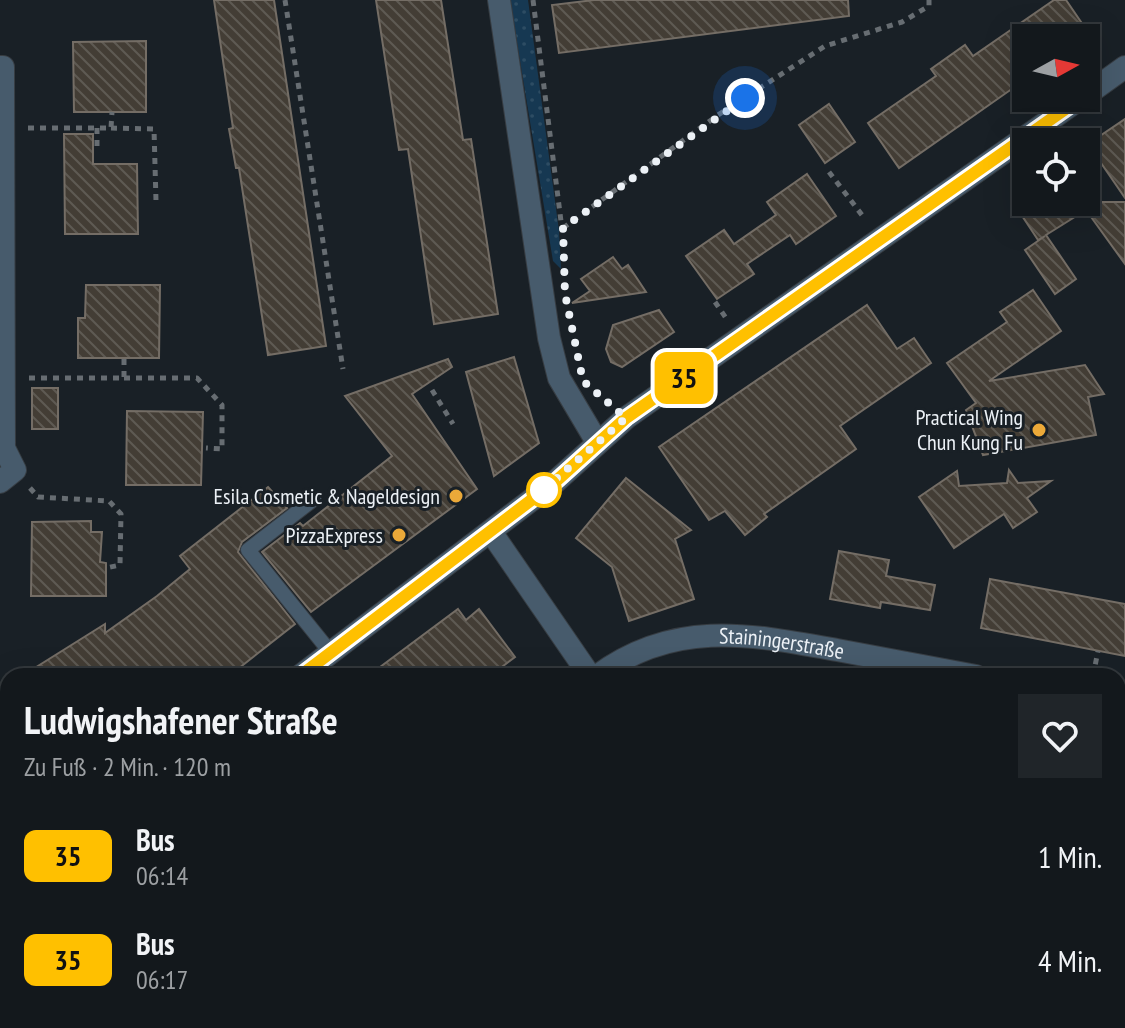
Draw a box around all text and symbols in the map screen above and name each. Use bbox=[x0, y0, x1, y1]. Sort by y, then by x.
north arrow bbox=[1012, 24, 1100, 112]
map controls bbox=[1012, 24, 1100, 216]
your location bbox=[725, 78, 765, 118]
button: locate bbox=[1012, 128, 1100, 216]
line badge: 35 bbox=[648, 352, 720, 404]
text: 35 bbox=[671, 359, 697, 396]
place label: Practical Wing Chun Kung Fu bbox=[915, 403, 1023, 456]
marker: Practical Wing Chun Kung Fu bbox=[1030, 421, 1048, 439]
unlabelled marker bbox=[527, 473, 561, 507]
place label: Esila Cosmetic & Nageldesign bbox=[214, 482, 440, 510]
marker: Esila Cosmetic & Nageldesign bbox=[447, 487, 465, 505]
place label: PizzaExpress bbox=[286, 521, 383, 549]
marker: PizzaExpress bbox=[390, 526, 408, 544]
street label: Stainingerstraße bbox=[719, 621, 847, 665]
button: heart bbox=[1018, 694, 1102, 778]
text: Ludwigshafener Straße bbox=[24, 695, 338, 744]
text: Zu Fuß · 2 Min. · 120 m bbox=[24, 750, 231, 783]
text: Bus bbox=[136, 820, 175, 859]
text: 35 bbox=[55, 837, 81, 874]
text: 1 Min. bbox=[1038, 837, 1102, 876]
text: 06:14 bbox=[136, 859, 188, 892]
text: Bus bbox=[136, 924, 175, 963]
text: 35 bbox=[55, 941, 81, 978]
text: 4 Min. bbox=[1038, 941, 1102, 980]
text: 06:17 bbox=[136, 963, 188, 996]

